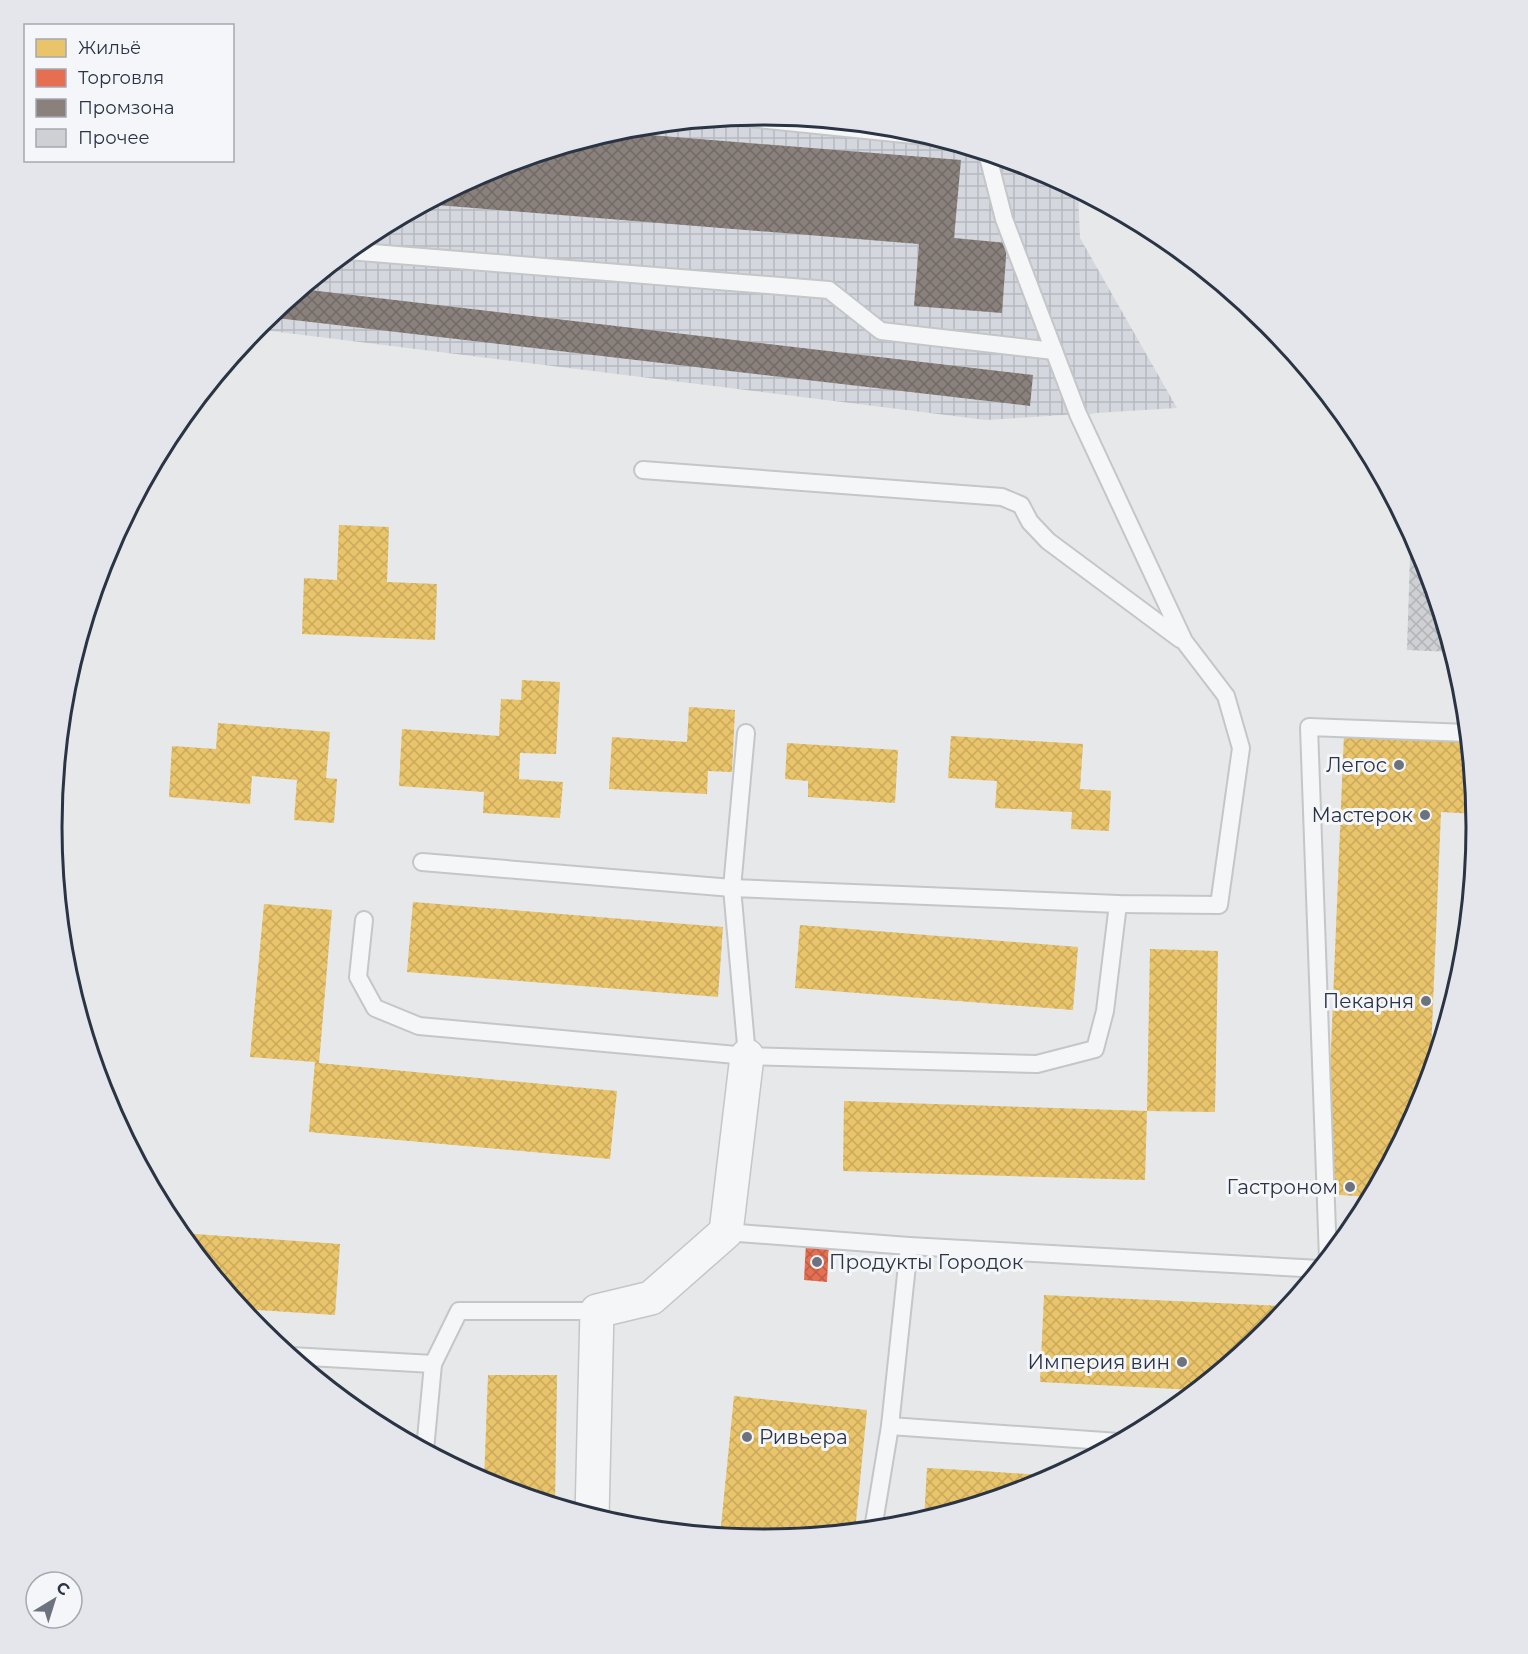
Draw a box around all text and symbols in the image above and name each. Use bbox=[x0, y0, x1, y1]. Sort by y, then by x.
legend bbox=[24, 24, 234, 162]
text: Жильё bbox=[78, 37, 141, 59]
text: Торговля bbox=[78, 67, 164, 89]
text: Промзона bbox=[78, 97, 175, 119]
text: Прочее bbox=[78, 127, 150, 149]
place label: Легос bbox=[1326, 753, 1387, 777]
marker: Легос bbox=[1392, 758, 1406, 772]
place label: Мастерок bbox=[1312, 803, 1413, 827]
marker: Мастерок bbox=[1418, 808, 1432, 822]
place label: Пекарня bbox=[1323, 989, 1414, 1013]
marker: Пекарня bbox=[1419, 994, 1433, 1008]
place label: Гастроном bbox=[1226, 1175, 1338, 1199]
marker: Гастроном bbox=[1343, 1180, 1357, 1194]
place label: Продукты Городок bbox=[829, 1250, 1024, 1274]
marker: Продукты Городок bbox=[810, 1255, 824, 1269]
place label: Империя вин bbox=[1028, 1350, 1170, 1374]
marker: Империя вин bbox=[1175, 1355, 1189, 1369]
place label: Ривьера bbox=[759, 1425, 848, 1449]
marker: Ривьера bbox=[740, 1430, 754, 1444]
north arrow bbox=[24, 1570, 84, 1630]
text: С bbox=[52, 1578, 74, 1600]

